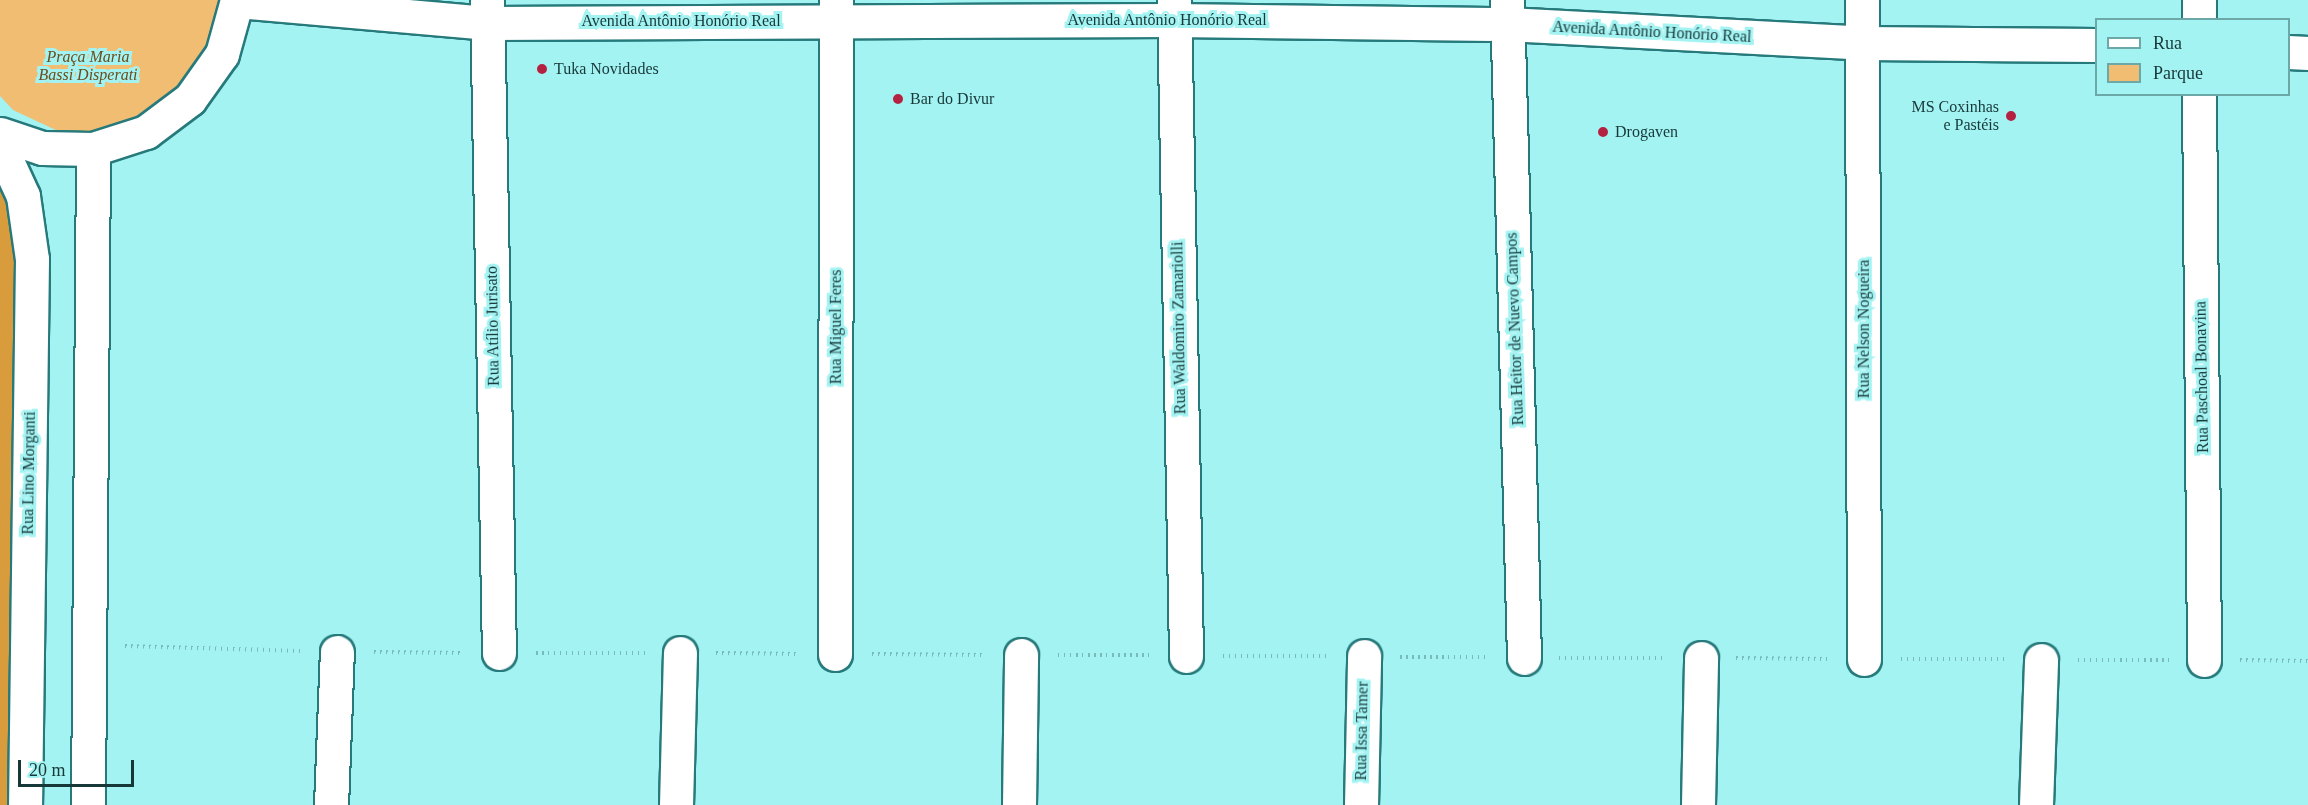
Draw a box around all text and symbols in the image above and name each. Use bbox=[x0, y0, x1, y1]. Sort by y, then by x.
street label: Avenida Antônio Honório Real bbox=[1067, 10, 1267, 30]
street label: Avenida Antônio Honório Real bbox=[581, 11, 781, 31]
street label: Avenida Antônio Honório Real bbox=[1552, 17, 1752, 47]
legend bbox=[2095, 18, 2290, 96]
text: Rua bbox=[2153, 33, 2182, 53]
park label: Praça Maria Bassi Disperati bbox=[38, 47, 138, 85]
place label: Tuka Novidades bbox=[554, 59, 659, 79]
marker: Tuka Novidades bbox=[535, 62, 549, 76]
text: Parque bbox=[2153, 63, 2203, 83]
place label: Bar do Divur bbox=[910, 89, 994, 109]
marker: Bar do Divur bbox=[891, 92, 905, 106]
place label: MS Coxinhas e Pastéis bbox=[1911, 97, 1999, 135]
marker: MS Coxinhas e Pastéis bbox=[2004, 109, 2018, 123]
place label: Drogaven bbox=[1615, 122, 1678, 142]
marker: Drogaven bbox=[1596, 125, 1610, 139]
street label: Rua Heitor de Nuevo Campos bbox=[1502, 232, 1528, 426]
street label: Rua Waldomiro Zamariolli bbox=[1168, 241, 1190, 415]
street label: Rua Nelson Nogueira bbox=[1854, 260, 1874, 398]
street label: Rua Atílio Jurisato bbox=[482, 265, 504, 387]
street label: Rua Miguel Feres bbox=[826, 270, 846, 384]
street label: Rua Paschoal Bonavina bbox=[2191, 301, 2213, 453]
street label: Rua Lino Morganti bbox=[18, 411, 40, 535]
street label: Rua Issa Tamer bbox=[1352, 681, 1372, 781]
scale bar bbox=[21, 748, 136, 786]
text: 20 m bbox=[29, 760, 66, 780]

